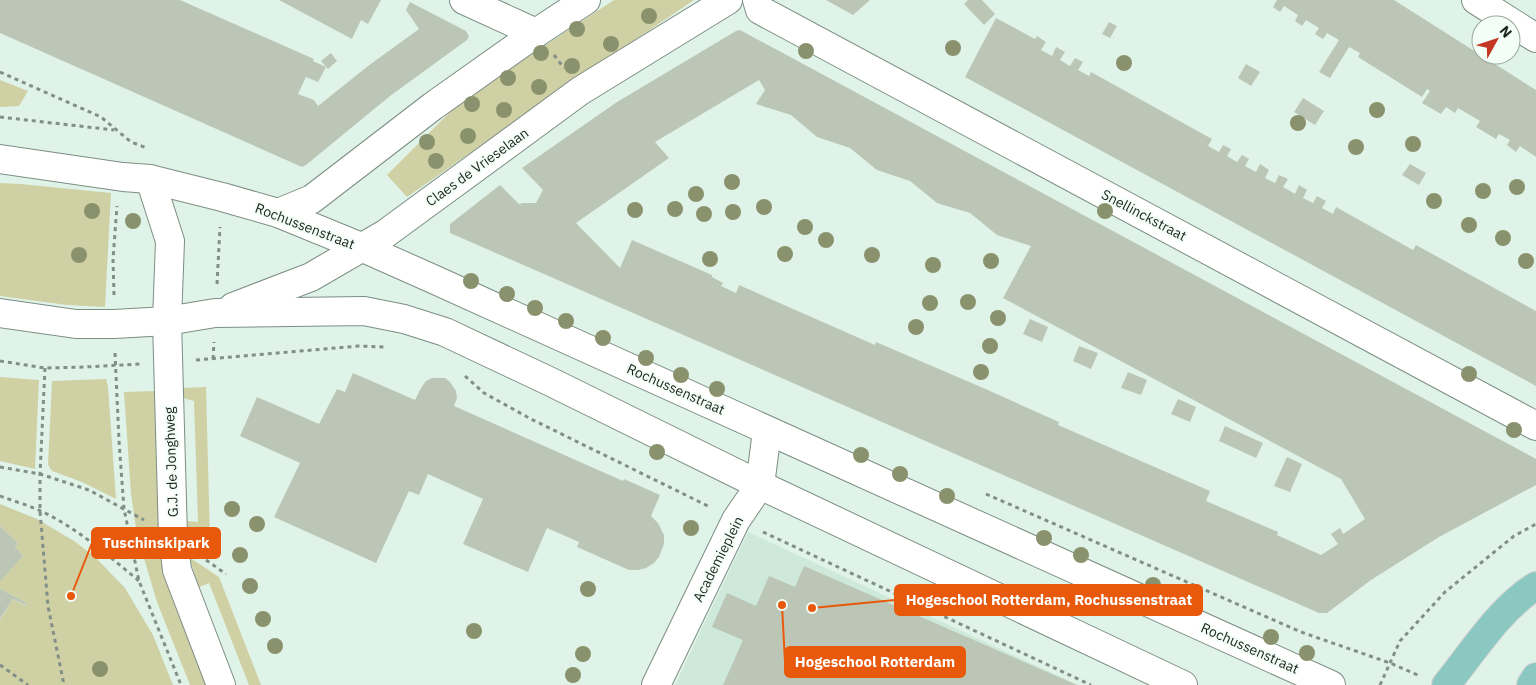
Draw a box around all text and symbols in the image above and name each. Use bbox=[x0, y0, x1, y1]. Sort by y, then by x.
north arrow bbox=[1471, 15, 1521, 65]
text: N bbox=[1496, 22, 1516, 41]
street label: Claes de Vrieselaan bbox=[422, 124, 532, 210]
street label: Snellinckstraat bbox=[1098, 185, 1190, 245]
street label: Rochussenstraat bbox=[253, 199, 357, 253]
street label: Rochussenstraat bbox=[624, 359, 728, 419]
street label: G.J. de Jonghweg bbox=[160, 406, 182, 518]
street label: Academieplein bbox=[689, 513, 747, 605]
callout: Tuschinskipark bbox=[92, 528, 220, 558]
text: Tuschinskipark bbox=[102, 533, 210, 552]
callout: Hogeschool Rotterdam, Rochussenstraat bbox=[895, 585, 1202, 615]
text: Hogeschool Rotterdam, Rochussenstraat bbox=[906, 590, 1193, 609]
street label: Rochussenstraat bbox=[1198, 618, 1302, 678]
callout: Hogeschool Rotterdam bbox=[785, 647, 965, 677]
text: Hogeschool Rotterdam bbox=[795, 652, 955, 671]

